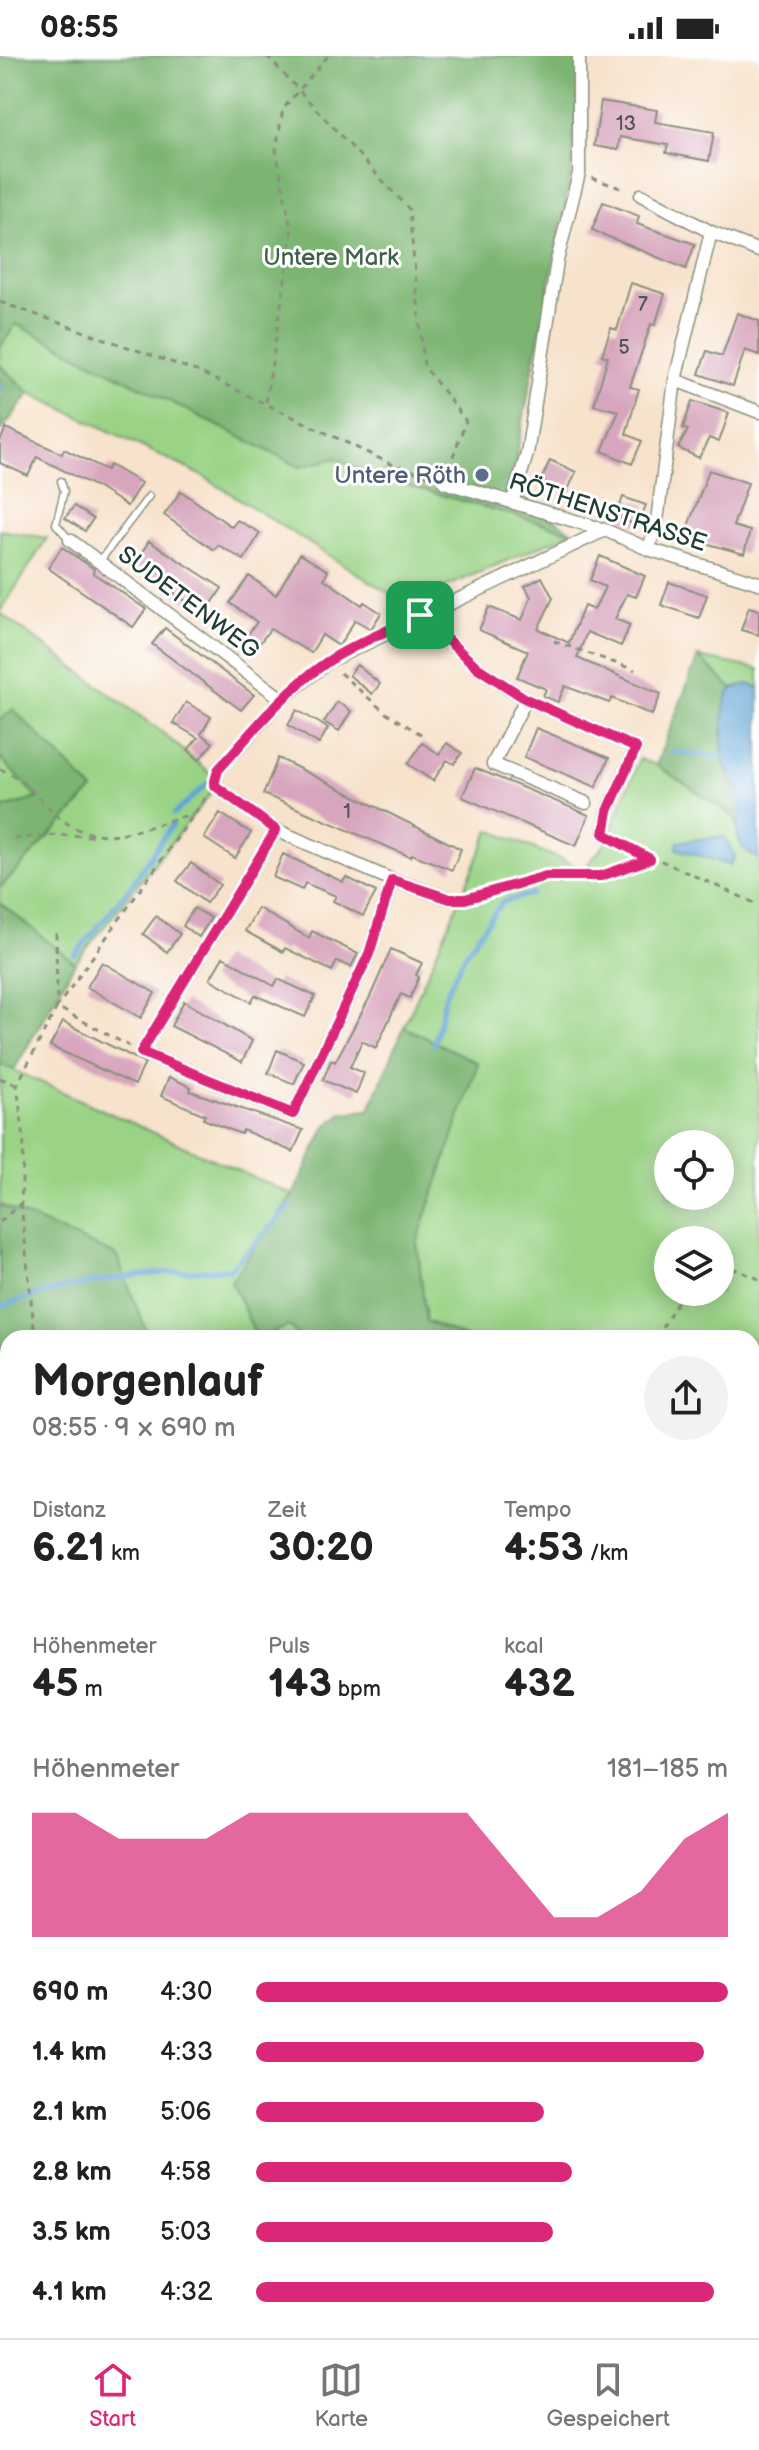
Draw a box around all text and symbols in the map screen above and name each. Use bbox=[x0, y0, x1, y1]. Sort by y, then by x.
text: 08:55 bbox=[40, 10, 119, 46]
house number: 13 bbox=[616, 112, 636, 136]
park label: Untere Mark bbox=[263, 243, 399, 272]
house number: 7 bbox=[638, 293, 648, 317]
house number: 5 bbox=[618, 336, 630, 360]
place label: Untere Röth bbox=[334, 461, 466, 490]
marker: Untere Röth bbox=[473, 466, 491, 484]
street label: RÖTHENSTRASSE bbox=[505, 467, 710, 558]
street label: SUDETENWEG bbox=[112, 540, 265, 665]
pin bbox=[386, 581, 454, 649]
icon: arrive bbox=[398, 593, 442, 637]
house number: 1 bbox=[343, 800, 351, 824]
map controls bbox=[654, 1130, 734, 1306]
button: locate bbox=[654, 1130, 734, 1210]
button: layers bbox=[654, 1226, 734, 1306]
text: Morgenlauf bbox=[32, 1356, 264, 1409]
button: share bbox=[644, 1356, 728, 1440]
text: 08:55 · 9 × 690 m bbox=[32, 1413, 236, 1444]
text: Distanz bbox=[32, 1497, 106, 1524]
text: Zeit bbox=[268, 1497, 306, 1524]
text: Tempo bbox=[504, 1497, 571, 1524]
text: 6.21 bbox=[32, 1524, 105, 1572]
text: 30:20 bbox=[268, 1524, 374, 1572]
text: 4:53 bbox=[504, 1524, 584, 1572]
text: km bbox=[105, 1540, 140, 1567]
text: /km bbox=[584, 1540, 628, 1567]
text: Höhenmeter bbox=[32, 1633, 156, 1660]
text: Puls bbox=[268, 1633, 310, 1660]
text: kcal bbox=[504, 1633, 543, 1660]
text: 45 bbox=[32, 1660, 79, 1708]
text: 143 bbox=[268, 1660, 332, 1708]
text: 432 bbox=[504, 1660, 575, 1708]
text: m bbox=[79, 1676, 103, 1703]
text: bpm bbox=[332, 1676, 381, 1703]
text: Höhenmeter bbox=[32, 1754, 179, 1785]
text: 181–185 m bbox=[607, 1754, 728, 1785]
text: 690 m bbox=[32, 1977, 108, 2008]
text: 4:30 bbox=[160, 1977, 212, 2008]
text: 1.4 km bbox=[32, 2037, 107, 2068]
text: 4:33 bbox=[160, 2037, 213, 2068]
text: 2.1 km bbox=[32, 2097, 107, 2128]
text: 5:06 bbox=[160, 2097, 211, 2128]
text: 2.8 km bbox=[32, 2157, 112, 2188]
text: 4:58 bbox=[160, 2157, 211, 2188]
text: 3.5 km bbox=[32, 2217, 111, 2248]
text: 5:03 bbox=[160, 2217, 211, 2248]
text: 4.1 km bbox=[32, 2277, 107, 2308]
text: 4:32 bbox=[160, 2277, 212, 2308]
tab: Start bbox=[89, 2358, 136, 2433]
tab: Karte bbox=[314, 2358, 368, 2433]
tab: Gespeichert bbox=[547, 2358, 670, 2433]

